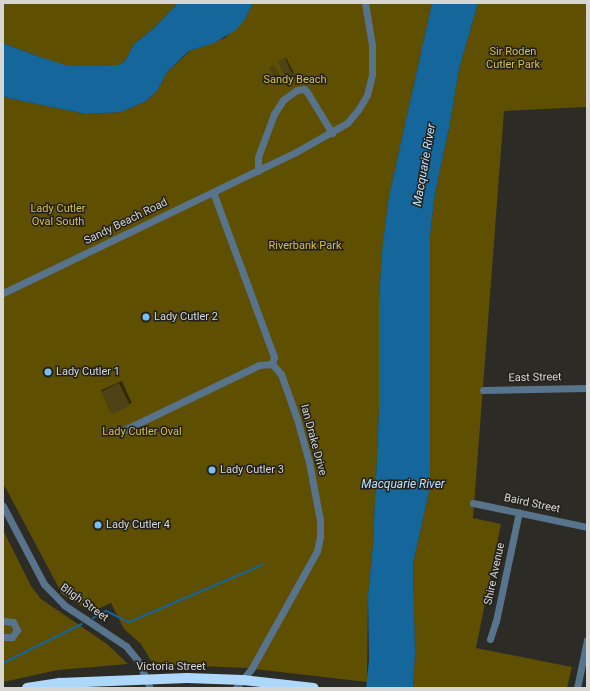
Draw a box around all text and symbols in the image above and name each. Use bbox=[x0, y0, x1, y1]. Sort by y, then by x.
park label: Sir Roden Cutler Park bbox=[486, 46, 540, 72]
park label: Sandy Beach bbox=[263, 73, 327, 87]
water label: Macquarie River bbox=[411, 123, 439, 207]
street label: Sandy Beach Road bbox=[82, 196, 170, 248]
park label: Lady Cutler Oval South bbox=[30, 203, 86, 229]
park label: Riverbank Park bbox=[269, 239, 341, 253]
place label: Lady Cutler 2 bbox=[154, 310, 218, 324]
marker: Lady Cutler 2 bbox=[141, 312, 151, 322]
place label: Lady Cutler 1 bbox=[56, 365, 120, 379]
marker: Lady Cutler 1 bbox=[43, 367, 53, 377]
street label: East Street bbox=[508, 371, 562, 385]
street label: Ian Drake Drive bbox=[297, 403, 329, 477]
park label: Lady Cutler Oval bbox=[102, 425, 182, 439]
place label: Lady Cutler 3 bbox=[220, 463, 284, 477]
marker: Lady Cutler 3 bbox=[207, 465, 217, 475]
water label: Macquarie River bbox=[361, 478, 445, 492]
street label: Baird Street bbox=[503, 492, 561, 516]
place label: Lady Cutler 4 bbox=[106, 518, 170, 532]
marker: Lady Cutler 4 bbox=[93, 520, 103, 530]
street label: Shire Avenue bbox=[482, 542, 508, 606]
street label: Bligh Street bbox=[57, 581, 111, 625]
street label: Victoria Street bbox=[136, 660, 206, 674]

